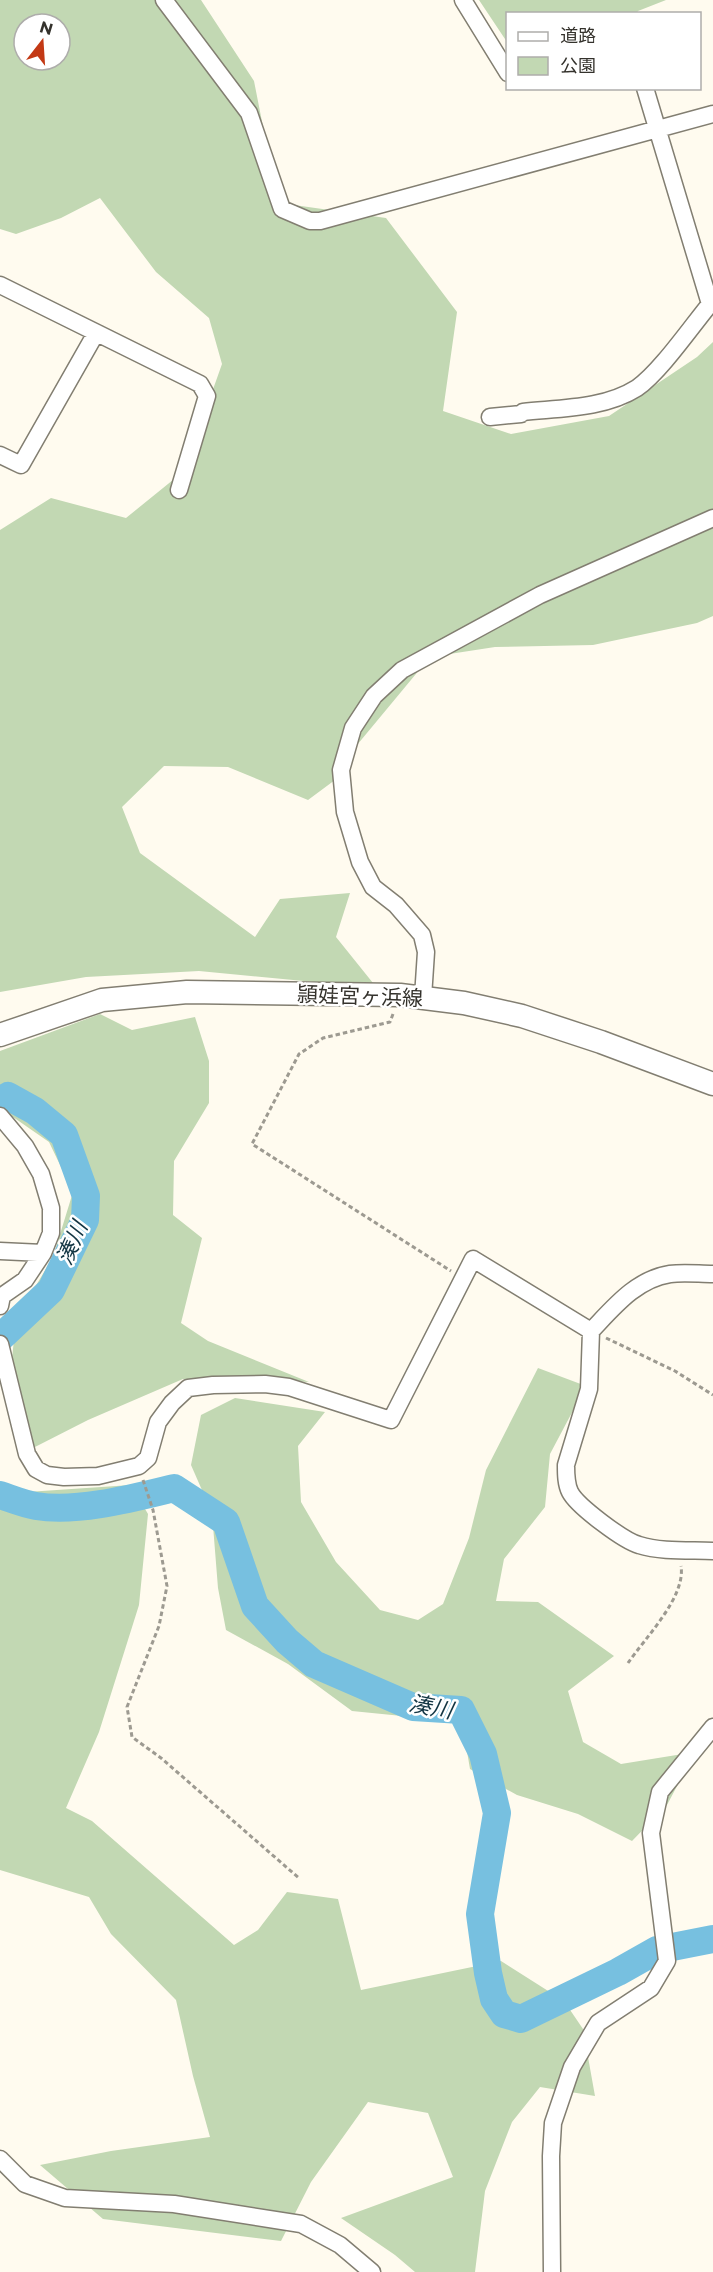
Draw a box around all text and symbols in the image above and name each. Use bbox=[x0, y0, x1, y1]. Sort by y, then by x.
north arrow bbox=[12, 12, 72, 72]
legend bbox=[506, 12, 701, 90]
text: N bbox=[37, 17, 55, 39]
text: 道路 bbox=[560, 25, 596, 47]
text: 公園 bbox=[560, 55, 596, 77]
street label: 頴娃宮ヶ浜線 bbox=[297, 981, 423, 1011]
water label: 湊川 bbox=[51, 1216, 94, 1269]
water label: 湊川 bbox=[407, 1690, 457, 1725]

